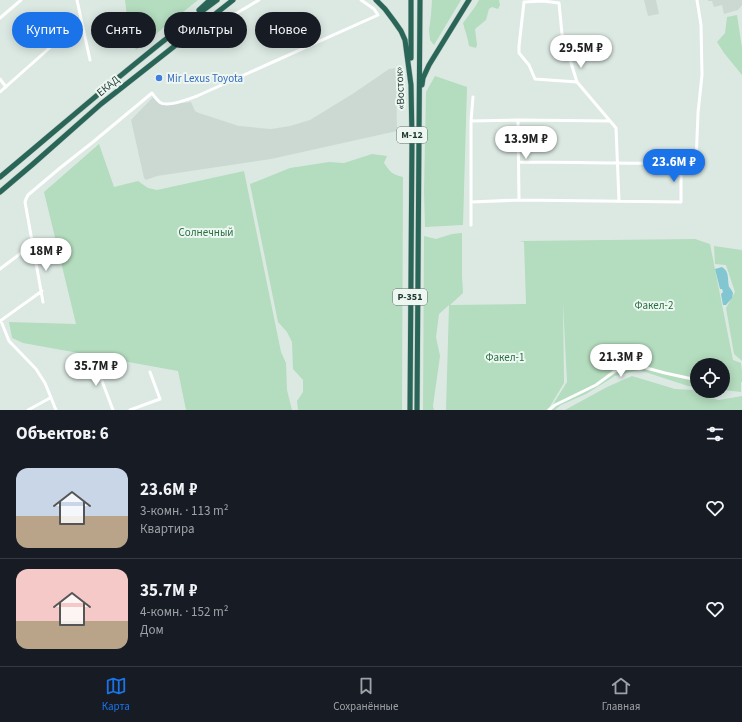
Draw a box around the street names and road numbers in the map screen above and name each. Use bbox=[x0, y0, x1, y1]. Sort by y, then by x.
street label: «Восток» bbox=[391, 66, 409, 110]
street label: ЕКАД bbox=[93, 72, 123, 100]
road number: М-12 bbox=[397, 127, 427, 143]
road number: Р-351 bbox=[393, 289, 427, 305]

